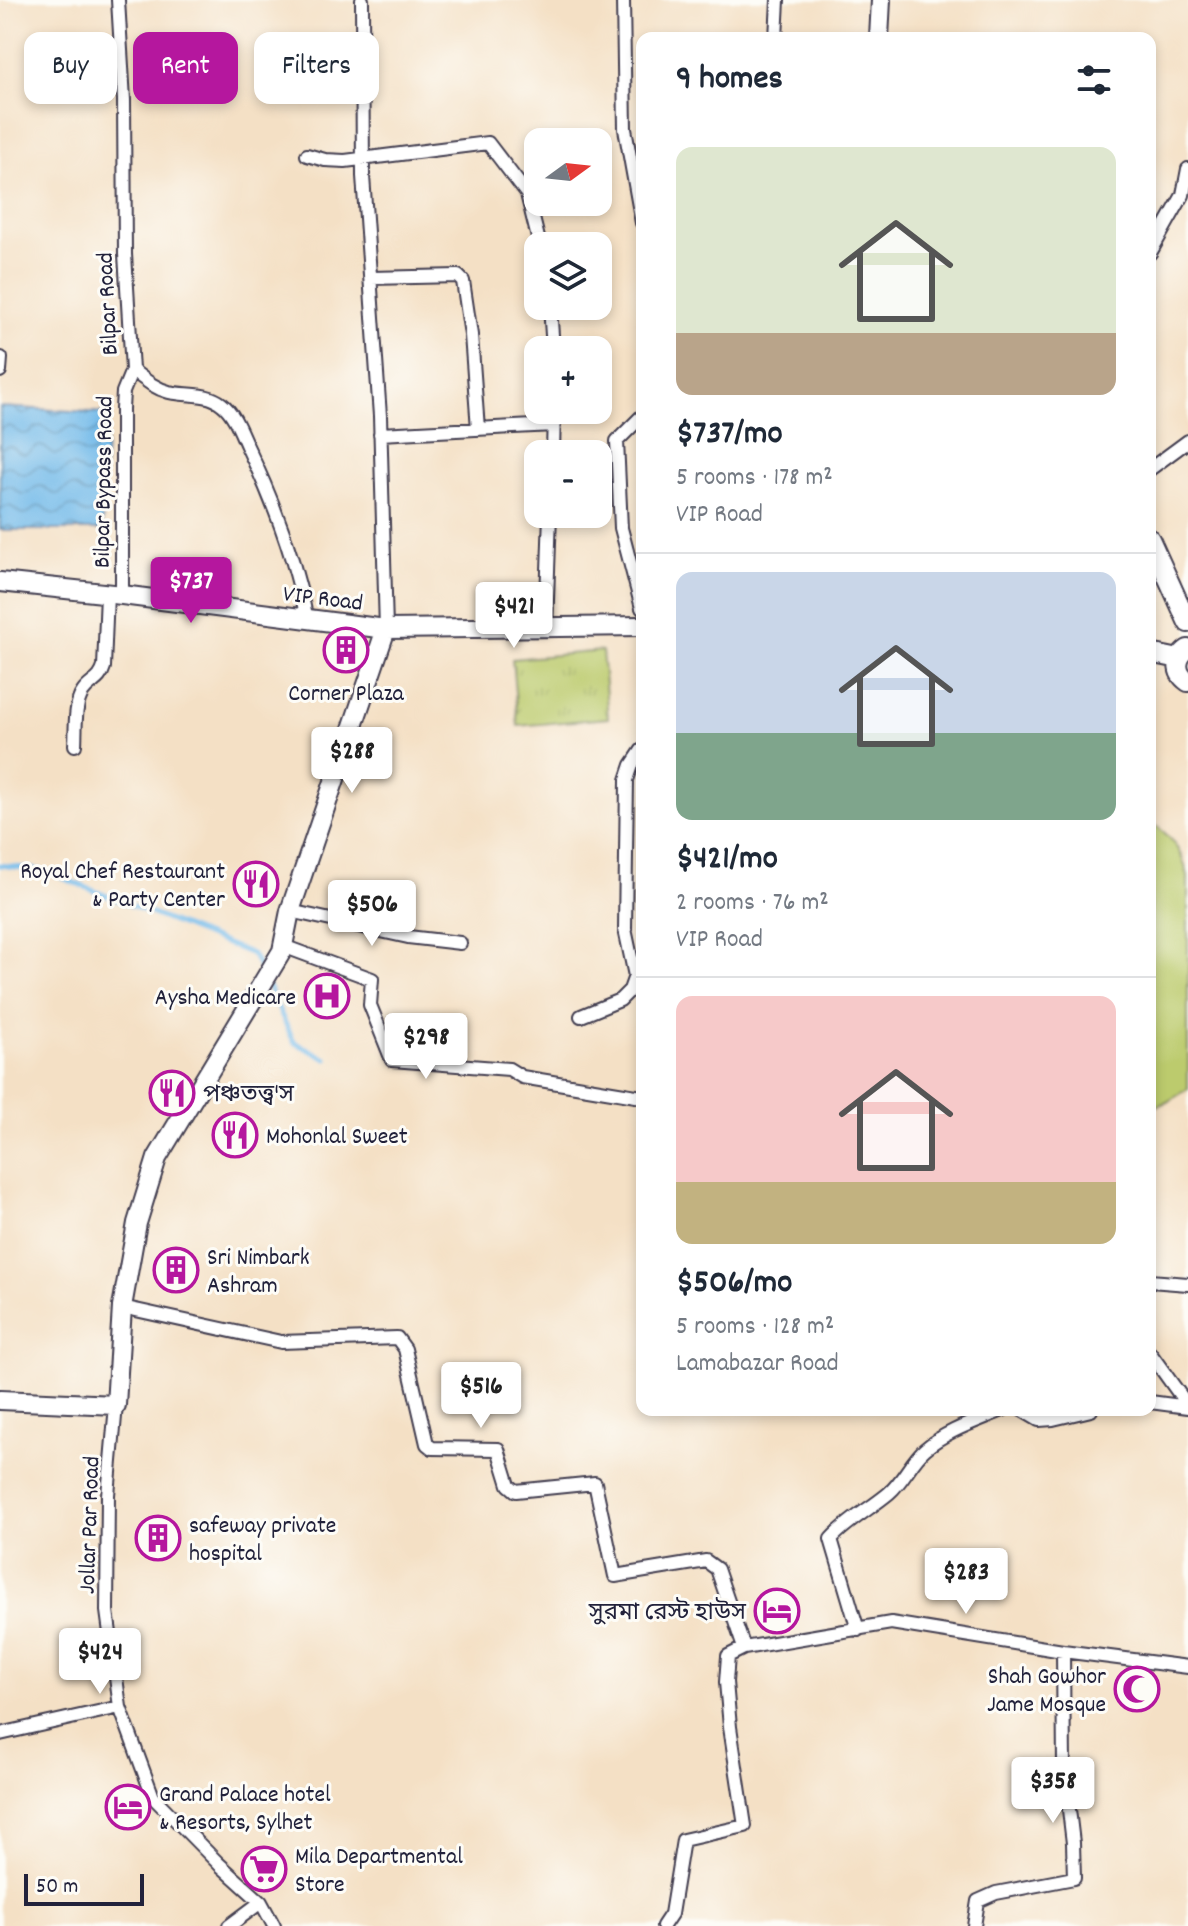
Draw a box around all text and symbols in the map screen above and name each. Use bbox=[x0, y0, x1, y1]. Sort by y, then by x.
chip: Buy bbox=[24, 32, 117, 104]
chip: Rent bbox=[133, 32, 238, 104]
chip: Filters bbox=[254, 32, 379, 104]
text: 9 homes bbox=[676, 56, 783, 105]
icon: filters bbox=[1072, 58, 1116, 102]
north arrow bbox=[524, 128, 612, 216]
map controls bbox=[524, 128, 612, 528]
icon: home bbox=[824, 199, 968, 343]
button: layers bbox=[524, 232, 612, 320]
street label: Bilpar Road bbox=[89, 251, 129, 356]
button: + bbox=[524, 336, 612, 424]
street label: Bilpar Bypass Road bbox=[86, 396, 123, 568]
text: $737/mo bbox=[676, 411, 783, 460]
button: − bbox=[524, 440, 612, 528]
text: 5 rooms · 178 m² bbox=[676, 460, 833, 497]
text: VIP Road bbox=[676, 497, 763, 534]
pin: $737 bbox=[144, 557, 238, 625]
text: $737 bbox=[169, 564, 213, 601]
street label: VIP Road bbox=[281, 578, 365, 622]
pin: $421 bbox=[467, 582, 561, 650]
text: $421 bbox=[493, 589, 535, 626]
icon: home bbox=[824, 624, 968, 768]
building icon: Corner Plaza bbox=[322, 626, 370, 674]
place label: Corner Plaza bbox=[288, 678, 405, 712]
pin: $288 bbox=[305, 727, 399, 795]
text: $288 bbox=[329, 734, 375, 771]
text: $421/mo bbox=[676, 836, 778, 885]
place label: Royal Chef Restaurant & Party Center bbox=[20, 856, 225, 918]
restaurant icon: Royal Chef Restaurant & Party Center bbox=[232, 860, 280, 908]
pin: $506 bbox=[325, 880, 419, 948]
text: 2 rooms · 76 m² bbox=[676, 885, 829, 922]
text: $506 bbox=[346, 887, 398, 924]
text: VIP Road bbox=[676, 922, 763, 959]
hospital icon: Aysha Medicare bbox=[303, 972, 351, 1020]
place label: Aysha Medicare bbox=[155, 982, 296, 1016]
pin: $298 bbox=[379, 1013, 473, 1081]
text: $298 bbox=[403, 1020, 449, 1057]
icon: home bbox=[824, 1048, 968, 1192]
restaurant icon: পঞ্চতত্ত্ব'স bbox=[148, 1069, 196, 1117]
place label: পঞ্চতত্ত্ব'স bbox=[203, 1079, 295, 1113]
restaurant icon: Mohonlal Sweet bbox=[211, 1111, 259, 1159]
place label: Mohonlal Sweet bbox=[266, 1121, 408, 1155]
place label: Sri Nimbark Ashram bbox=[207, 1242, 310, 1304]
building icon: Sri Nimbark Ashram bbox=[152, 1246, 200, 1294]
text: $506/mo bbox=[676, 1260, 792, 1309]
text: 5 rooms · 128 m² bbox=[676, 1309, 834, 1346]
text: Lamabazar Road bbox=[676, 1346, 839, 1383]
pin: $516 bbox=[434, 1362, 528, 1430]
text: $516 bbox=[459, 1369, 503, 1406]
street label: Jollar Par Road bbox=[72, 1456, 110, 1595]
place label: safeway private hospital bbox=[189, 1510, 336, 1572]
building icon: safeway private hospital bbox=[134, 1514, 182, 1562]
pin: $283 bbox=[919, 1548, 1013, 1616]
text: $283 bbox=[943, 1555, 989, 1592]
hotel icon: সুরমা রেস্ট হাউস bbox=[753, 1587, 801, 1635]
place label: সুরমা রেস্ট হাউস bbox=[588, 1597, 747, 1631]
pin: $424 bbox=[53, 1628, 147, 1696]
text: $424 bbox=[77, 1635, 123, 1672]
place label: Shah Gowhor Jame Mosque bbox=[987, 1661, 1106, 1723]
mosque icon: Shah Gowhor Jame Mosque bbox=[1113, 1665, 1161, 1713]
pin: $358 bbox=[1006, 1757, 1100, 1825]
text: $358 bbox=[1029, 1764, 1077, 1801]
place label: Grand Palace hotel & Resorts, Sylhet bbox=[159, 1779, 331, 1841]
hotel icon: Grand Palace hotel & Resorts, Sylhet bbox=[104, 1783, 152, 1831]
place label: Mila Departmental Store bbox=[295, 1841, 463, 1903]
supermarket icon: Mila Departmental Store bbox=[240, 1845, 288, 1893]
scale bar bbox=[24, 1870, 144, 1906]
text: 50 m bbox=[36, 1872, 78, 1903]

